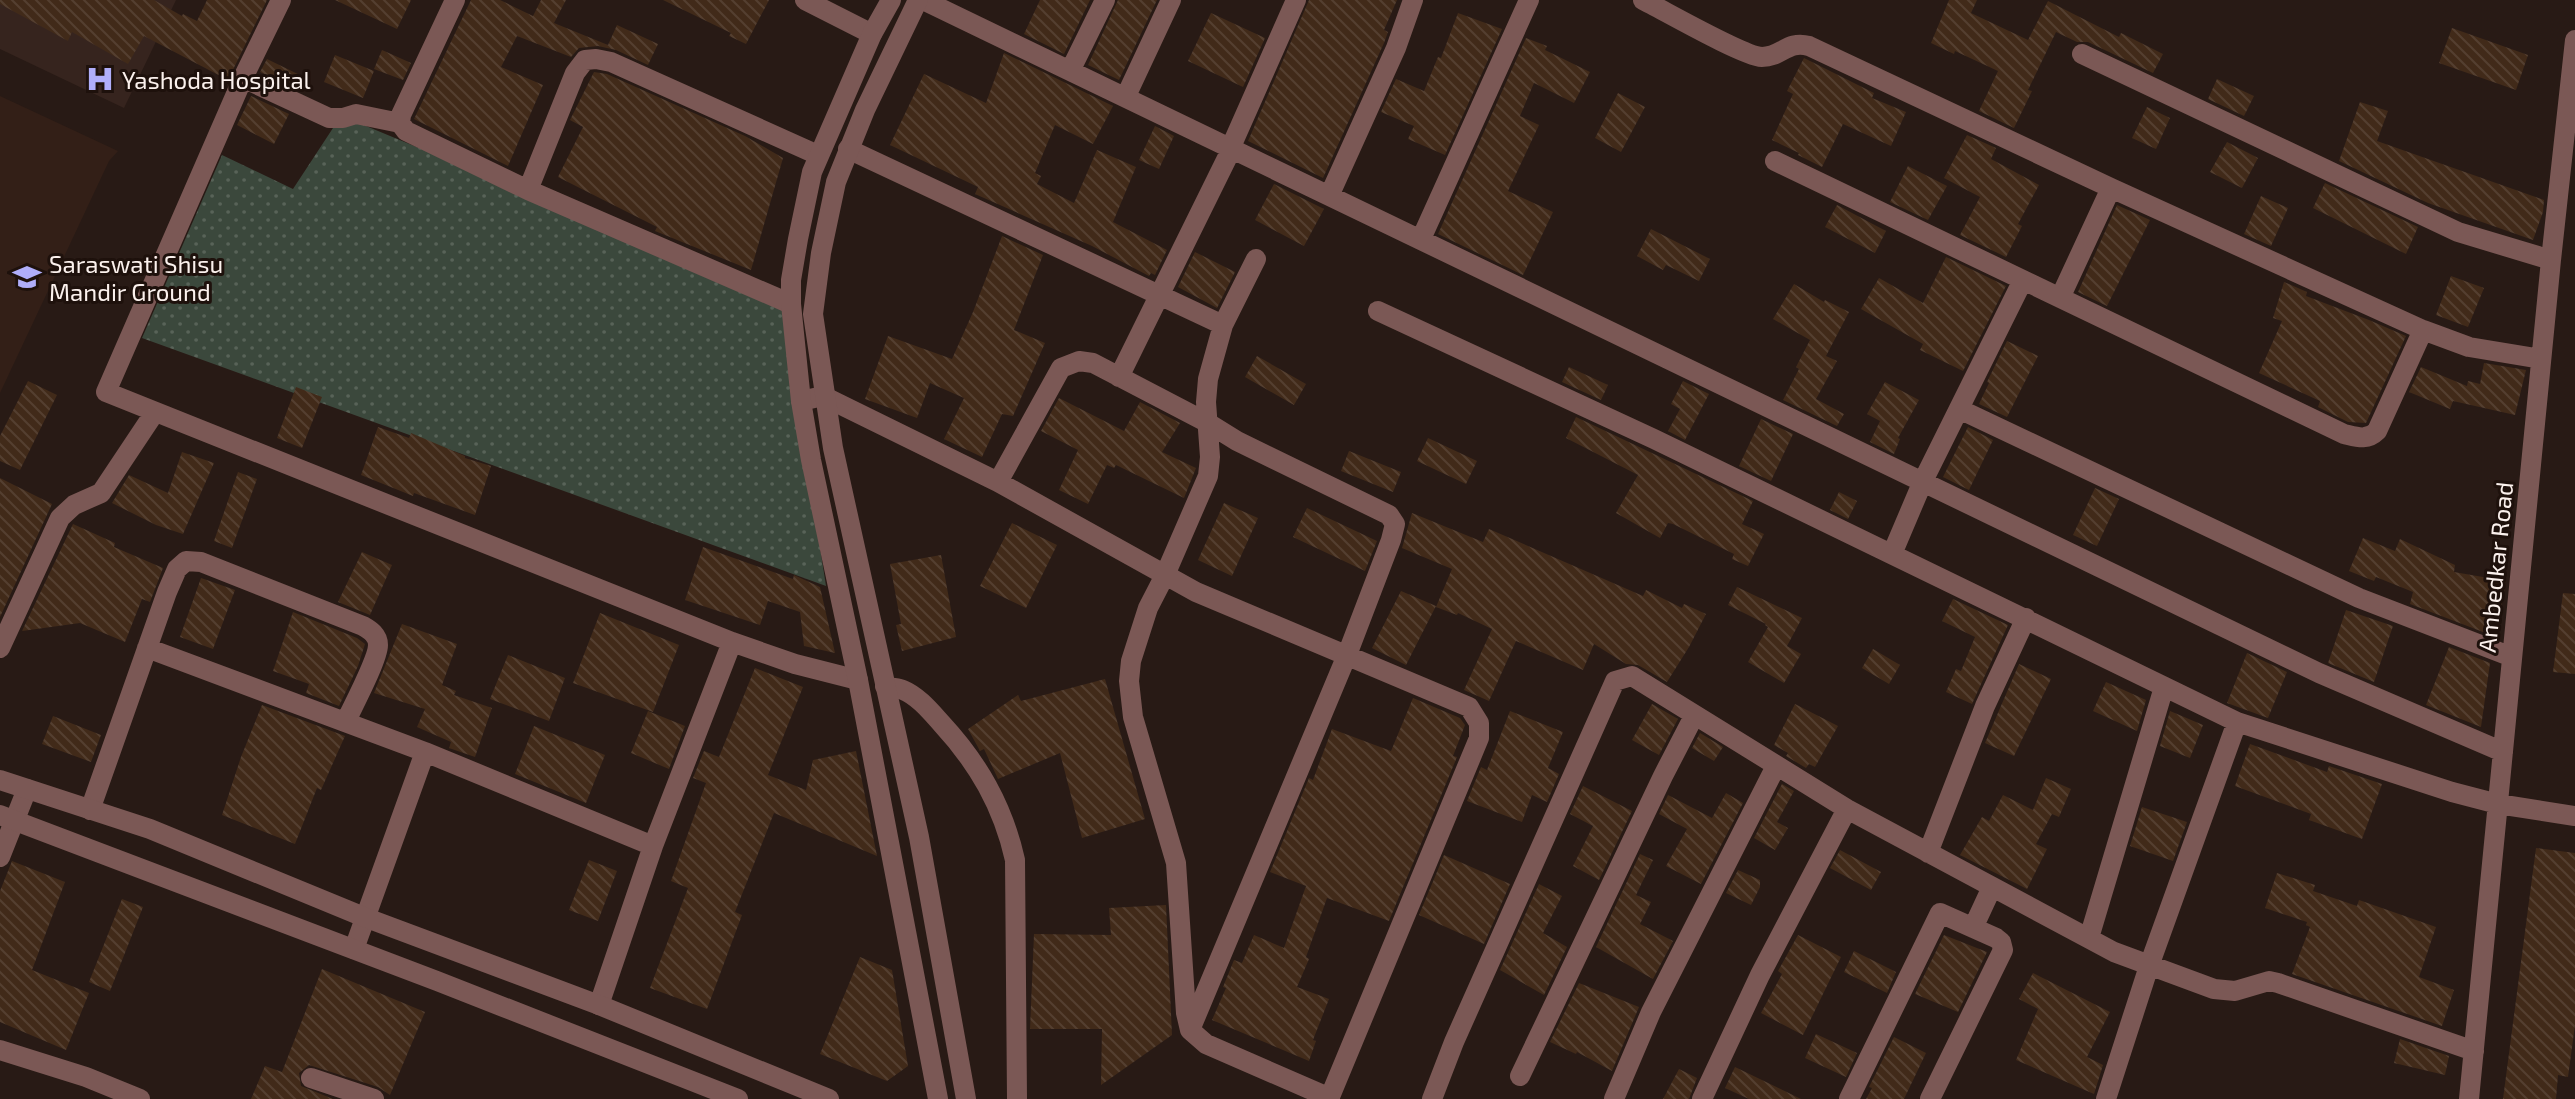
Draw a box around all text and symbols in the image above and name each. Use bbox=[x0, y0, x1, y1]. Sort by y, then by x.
hospital icon: Yashoda Hospital bbox=[85, 64, 115, 94]
place label: Yashoda Hospital bbox=[122, 65, 311, 94]
place label: Saraswati Shisu Mandir Ground bbox=[49, 249, 223, 306]
school or university icon: Saraswati Shisu Mandir Ground bbox=[12, 262, 42, 292]
street label: Ambedkar Road bbox=[2472, 480, 2518, 654]

